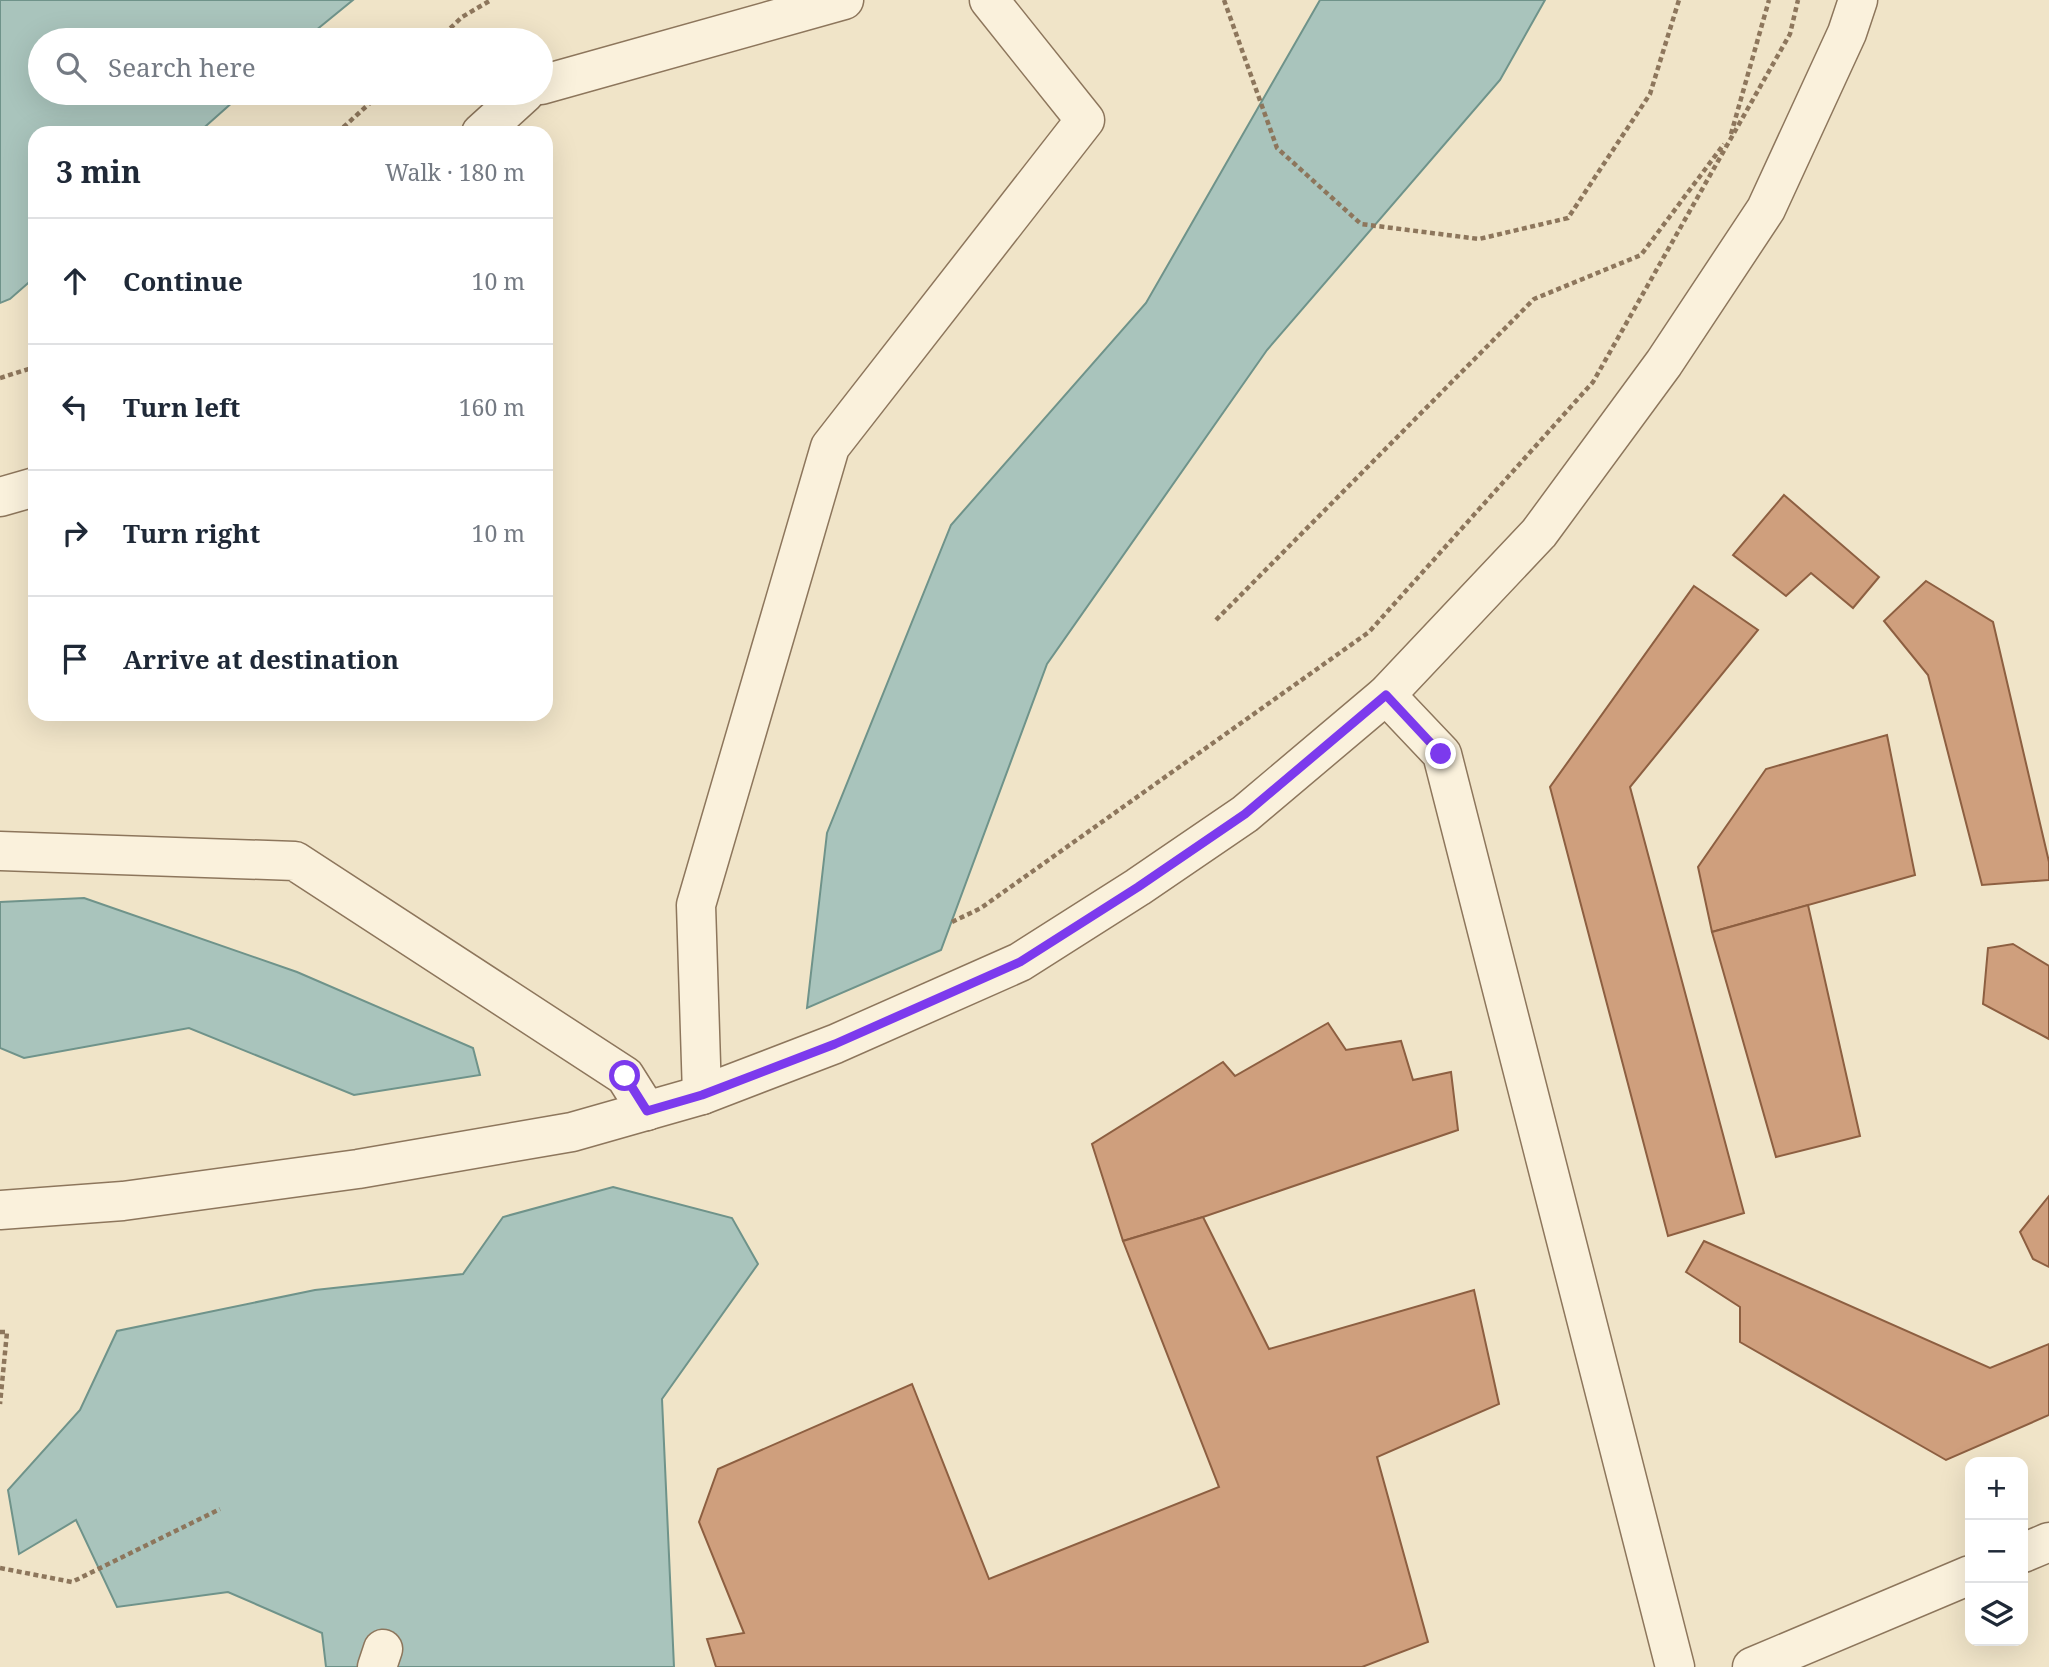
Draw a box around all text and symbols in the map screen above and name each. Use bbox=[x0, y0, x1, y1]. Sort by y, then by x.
search box bbox=[28, 28, 553, 105]
icon: search bbox=[52, 48, 90, 86]
text: Search here bbox=[108, 49, 256, 85]
text: 3 min bbox=[56, 151, 141, 192]
text: Walk · 180 m bbox=[385, 156, 525, 188]
icon: ahead bbox=[56, 262, 94, 300]
text: Continue bbox=[123, 263, 243, 299]
text: 10 m bbox=[472, 265, 525, 297]
icon: left bbox=[56, 388, 94, 426]
text: Turn left bbox=[123, 389, 240, 425]
text: 160 m bbox=[459, 391, 525, 423]
icon: right bbox=[56, 514, 94, 552]
text: Turn right bbox=[123, 515, 260, 551]
text: 10 m bbox=[472, 517, 525, 549]
icon: arrive bbox=[56, 640, 94, 678]
text: Arrive at destination bbox=[123, 641, 399, 677]
route end bbox=[1425, 738, 1456, 769]
route start bbox=[609, 1060, 640, 1091]
map controls bbox=[1965, 1457, 2028, 1646]
button: + bbox=[1965, 1457, 2028, 1520]
button: − bbox=[1965, 1520, 2028, 1583]
button: layers bbox=[1965, 1583, 2028, 1646]

